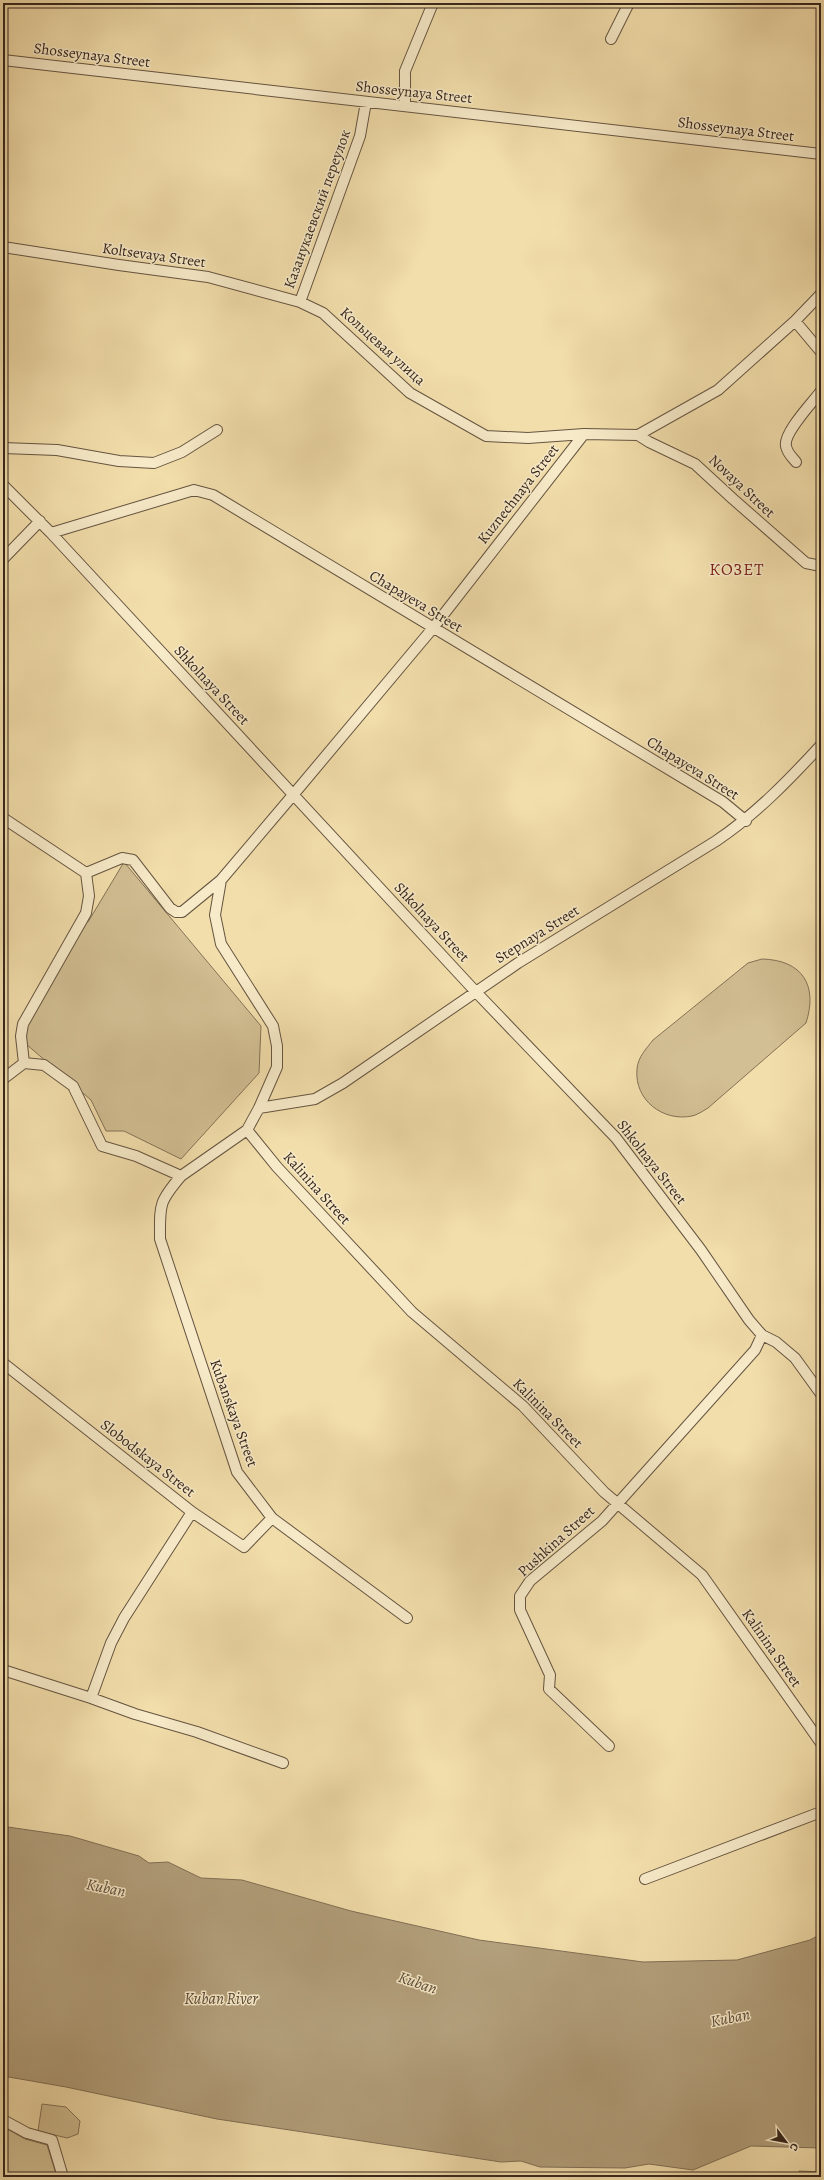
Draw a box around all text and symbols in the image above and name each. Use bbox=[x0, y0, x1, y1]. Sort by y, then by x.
street label: Shosseynaya Street bbox=[33, 38, 151, 72]
street label: Shosseynaya Street bbox=[355, 76, 473, 108]
street label: Shosseynaya Street bbox=[677, 112, 795, 146]
street label: Казанукаевский переулок bbox=[279, 126, 355, 291]
street label: Koltsevaya Street bbox=[101, 238, 207, 272]
street label: Кольцевая улица bbox=[336, 302, 430, 390]
street label: Kuznechnaya Street bbox=[473, 440, 563, 548]
street label: Novaya Street bbox=[704, 450, 780, 522]
district label: КОЗЕТ bbox=[709, 558, 765, 581]
street label: Chapayeva Street bbox=[366, 565, 466, 637]
street label: Shkolnaya Street bbox=[170, 641, 254, 729]
street label: Chapayeva Street bbox=[643, 732, 743, 804]
street label: Shkolnaya Street bbox=[390, 878, 474, 966]
street label: Stepnaya Street bbox=[491, 900, 583, 968]
street label: Shkolnaya Street bbox=[613, 1116, 691, 1209]
street label: Kalinina Street bbox=[279, 1147, 355, 1229]
street label: Kubanskaya Street bbox=[205, 1356, 263, 1470]
street label: Kalinina Street bbox=[509, 1374, 588, 1453]
street label: Slobodskaya Street bbox=[96, 1415, 200, 1501]
street label: Pushkina Street bbox=[513, 1501, 599, 1581]
street label: Kalinina Street bbox=[738, 1605, 807, 1691]
water label: Kuban bbox=[84, 1873, 127, 1903]
water label: Kuban bbox=[395, 1966, 440, 2000]
water label: Kuban River bbox=[184, 1988, 258, 2010]
water label: Kuban bbox=[709, 2003, 752, 2033]
north arrow bbox=[766, 2122, 806, 2162]
text: С bbox=[786, 2140, 802, 2154]

